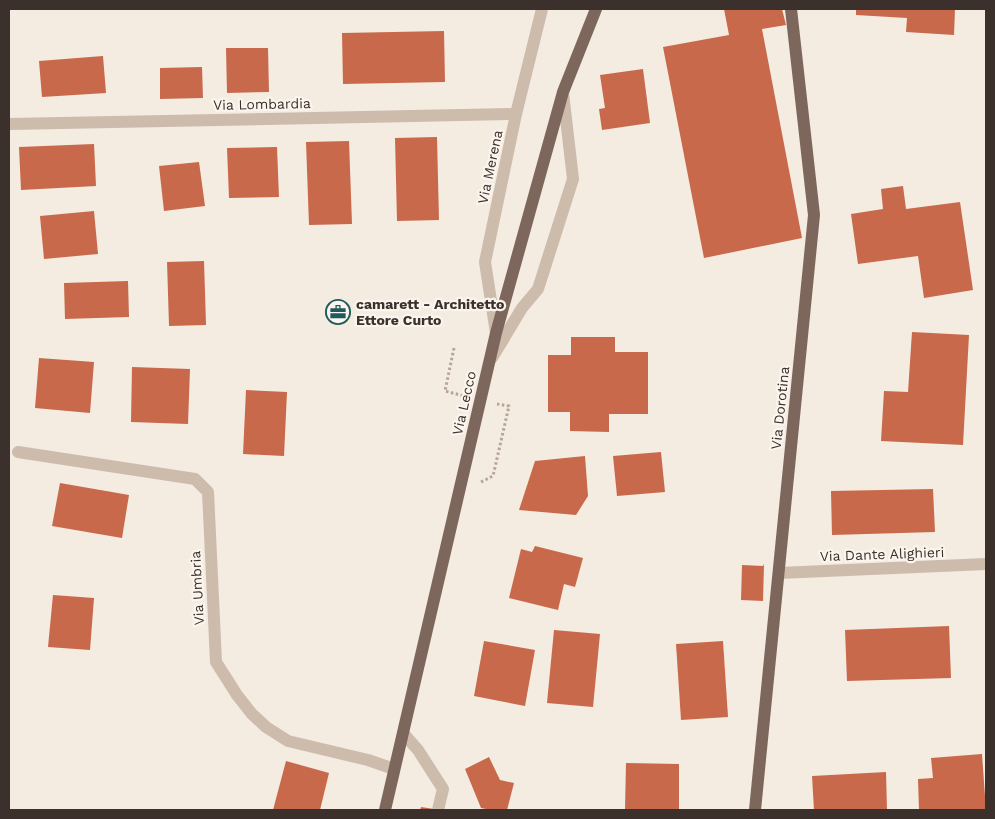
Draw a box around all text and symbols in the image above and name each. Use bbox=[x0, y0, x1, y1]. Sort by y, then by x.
street label: Via Lombardia bbox=[213, 95, 311, 113]
street label: Via Merena bbox=[474, 128, 506, 205]
place label: camarett - Architetto Ettore Curto bbox=[356, 296, 504, 328]
office icon: camarett - Architetto Ettore Curto bbox=[325, 299, 351, 325]
street label: Via Dorotina bbox=[768, 366, 792, 450]
street label: Via Lecco bbox=[449, 369, 479, 437]
street label: Via Dante Alighieri bbox=[820, 544, 944, 564]
street label: Via Umbria bbox=[187, 550, 207, 626]

